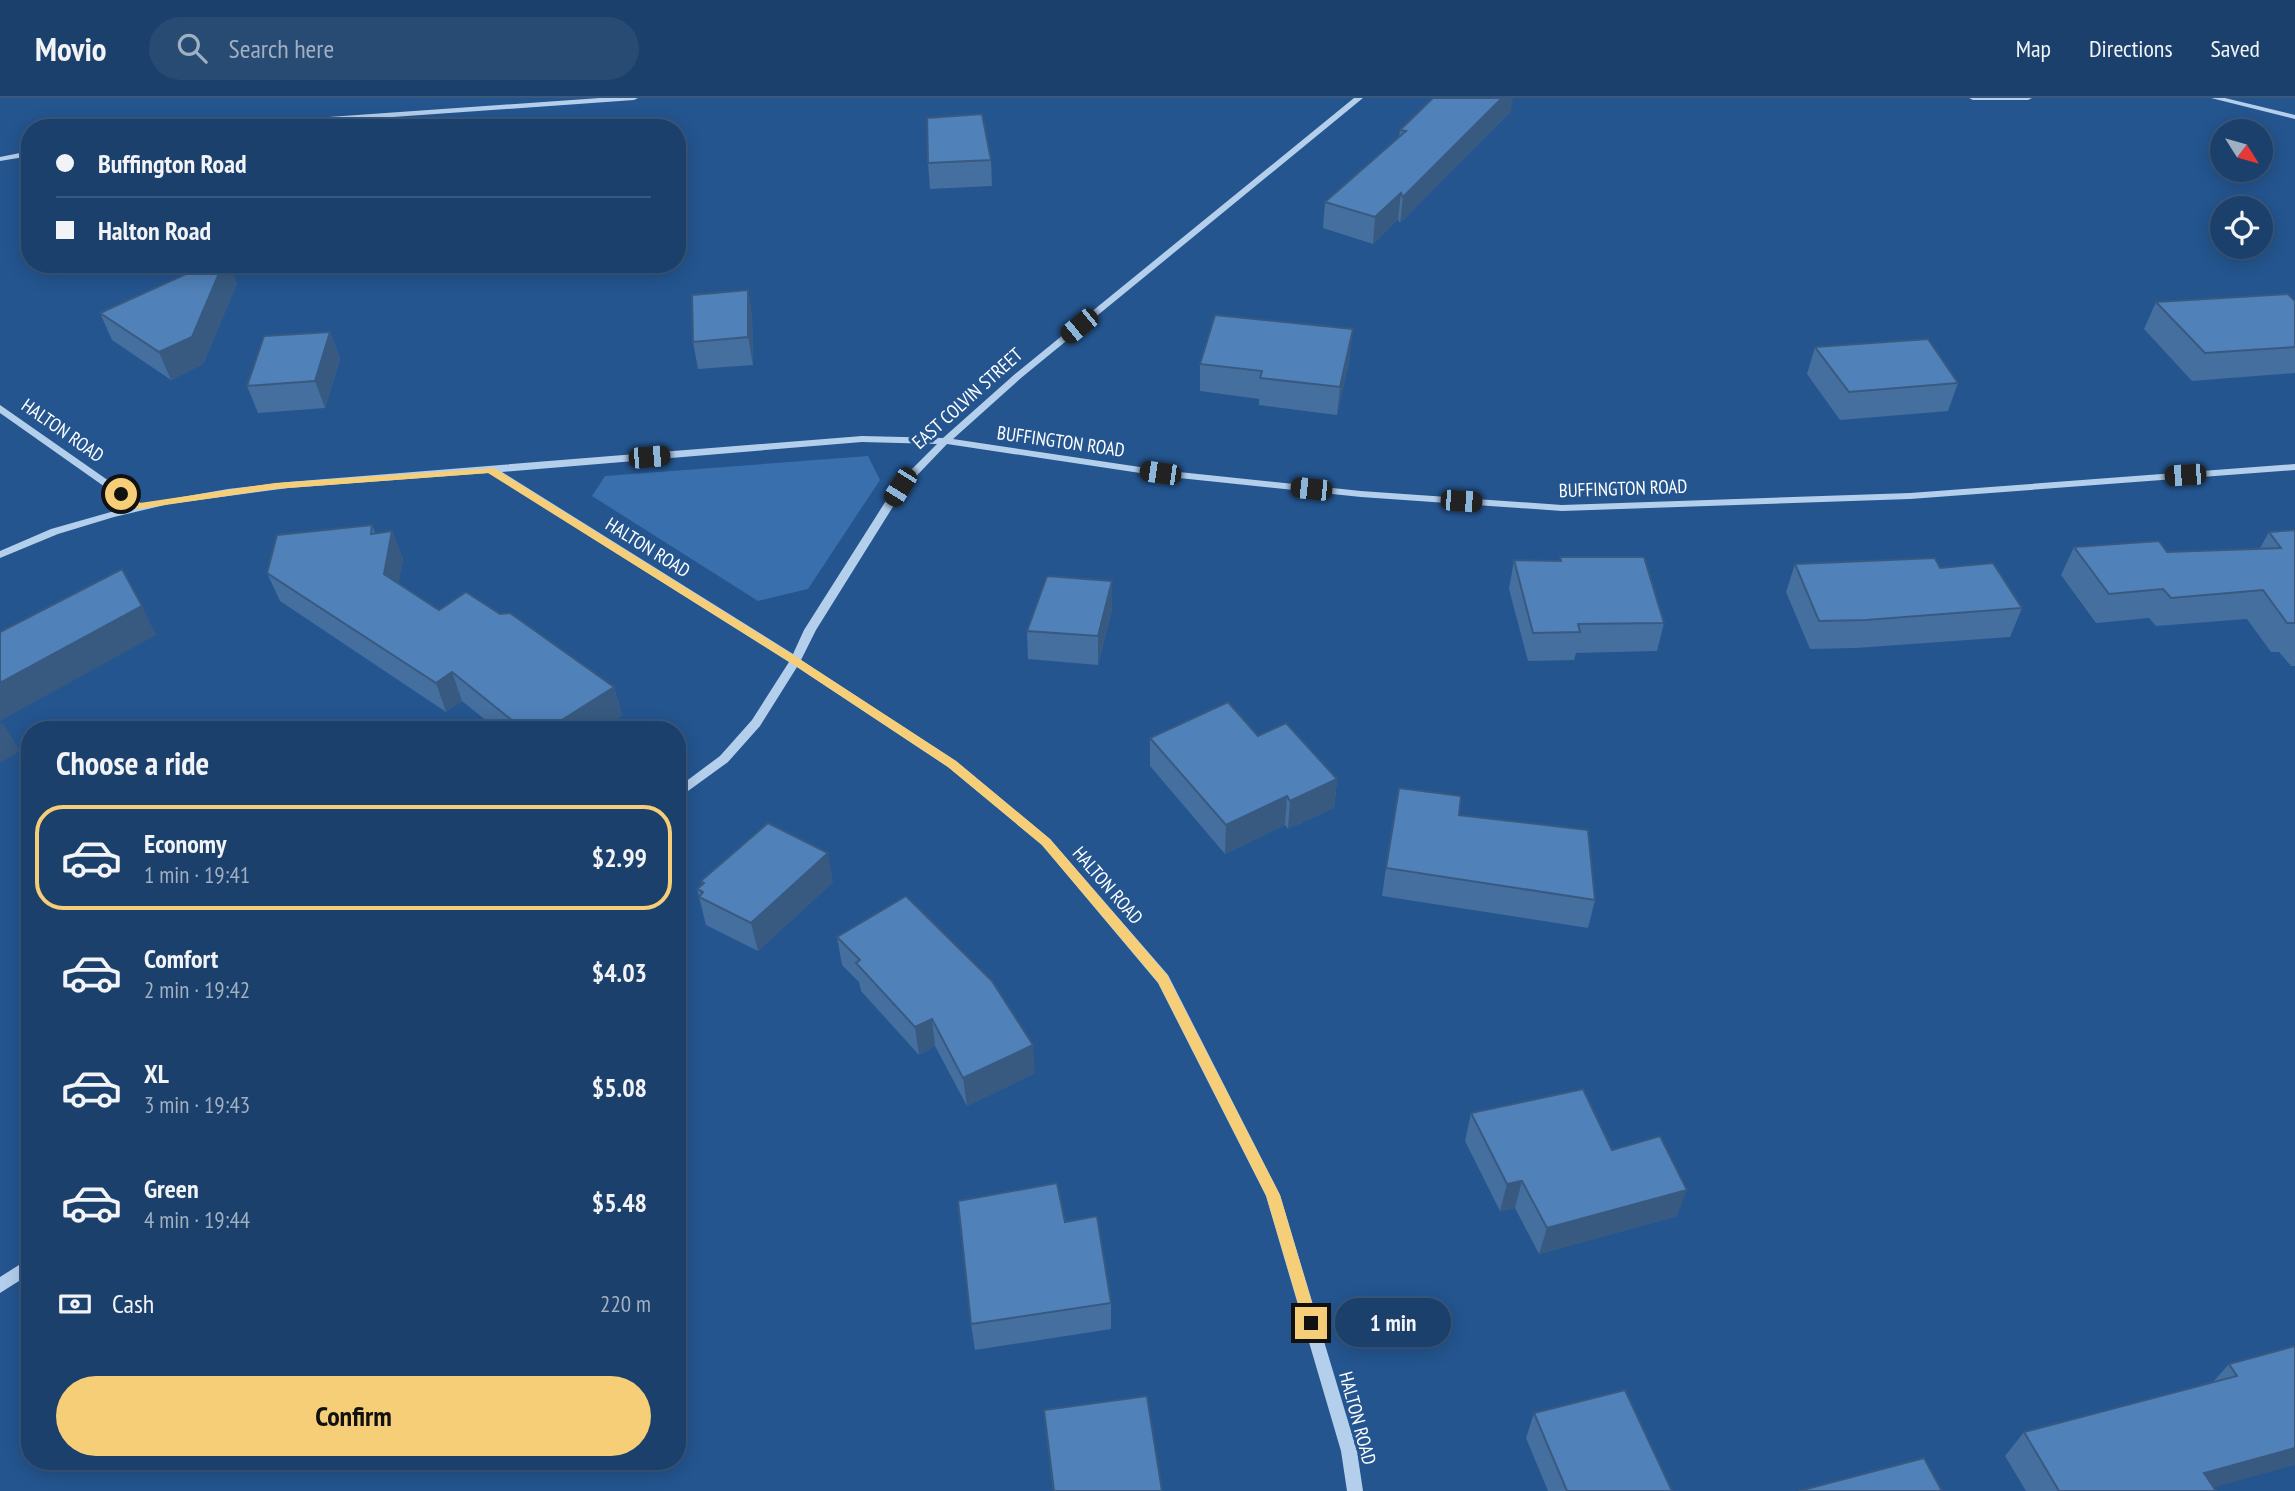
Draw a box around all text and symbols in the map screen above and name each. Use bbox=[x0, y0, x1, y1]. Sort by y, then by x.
search box bbox=[149, 17, 639, 80]
text: Movio bbox=[35, 27, 107, 70]
icon: search bbox=[173, 29, 211, 67]
text: Search here bbox=[229, 32, 334, 65]
text: Map bbox=[2016, 33, 2051, 64]
text: Directions bbox=[2089, 33, 2173, 64]
text: Saved bbox=[2211, 33, 2260, 64]
north arrow bbox=[2210, 119, 2273, 182]
map controls bbox=[2210, 119, 2273, 259]
text: Buffington Road bbox=[98, 147, 247, 180]
button: locate bbox=[2210, 196, 2273, 259]
text: Halton Road bbox=[98, 214, 211, 247]
car bbox=[1057, 305, 1102, 347]
street label: EAST COLVIN STREET bbox=[907, 342, 1027, 454]
street label: HALTON ROAD bbox=[17, 393, 109, 467]
street label: BUFFINGTON ROAD bbox=[996, 420, 1126, 462]
car bbox=[628, 445, 671, 469]
car bbox=[1138, 460, 1183, 486]
car bbox=[2164, 463, 2207, 487]
car bbox=[880, 464, 921, 510]
street label: BUFFINGTON ROAD bbox=[1558, 474, 1688, 502]
car bbox=[1290, 476, 1333, 502]
route start bbox=[105, 478, 137, 510]
car bbox=[1440, 489, 1483, 513]
street label: HALTON ROAD bbox=[601, 512, 695, 582]
text: Choose a ride bbox=[56, 742, 209, 784]
icon: car bbox=[60, 826, 123, 889]
text: Economy bbox=[144, 827, 226, 860]
text: $2.99 bbox=[592, 841, 647, 874]
street label: HALTON ROAD bbox=[1068, 841, 1148, 929]
text: 1 min · 19:41 bbox=[144, 860, 250, 889]
icon: car bbox=[60, 941, 123, 1004]
text: Comfort bbox=[144, 942, 218, 975]
text: $4.03 bbox=[592, 956, 647, 989]
text: 2 min · 19:42 bbox=[144, 975, 250, 1004]
icon: car bbox=[60, 1056, 123, 1119]
text: XL bbox=[144, 1057, 169, 1090]
text: $5.08 bbox=[592, 1071, 647, 1104]
text: 3 min · 19:43 bbox=[144, 1090, 250, 1119]
icon: car bbox=[60, 1171, 123, 1234]
text: Green bbox=[144, 1172, 199, 1205]
text: $5.48 bbox=[592, 1186, 647, 1219]
text: 4 min · 19:44 bbox=[144, 1205, 250, 1234]
icon: cash bbox=[56, 1285, 94, 1323]
text: Cash bbox=[112, 1287, 154, 1320]
text: 220 m bbox=[600, 1289, 651, 1318]
callout: 1 min bbox=[1336, 1298, 1451, 1348]
route end bbox=[1295, 1307, 1327, 1339]
text: 1 min bbox=[1370, 1308, 1416, 1337]
street label: HALTON ROAD bbox=[1334, 1369, 1382, 1467]
button: Confirm bbox=[56, 1376, 651, 1456]

